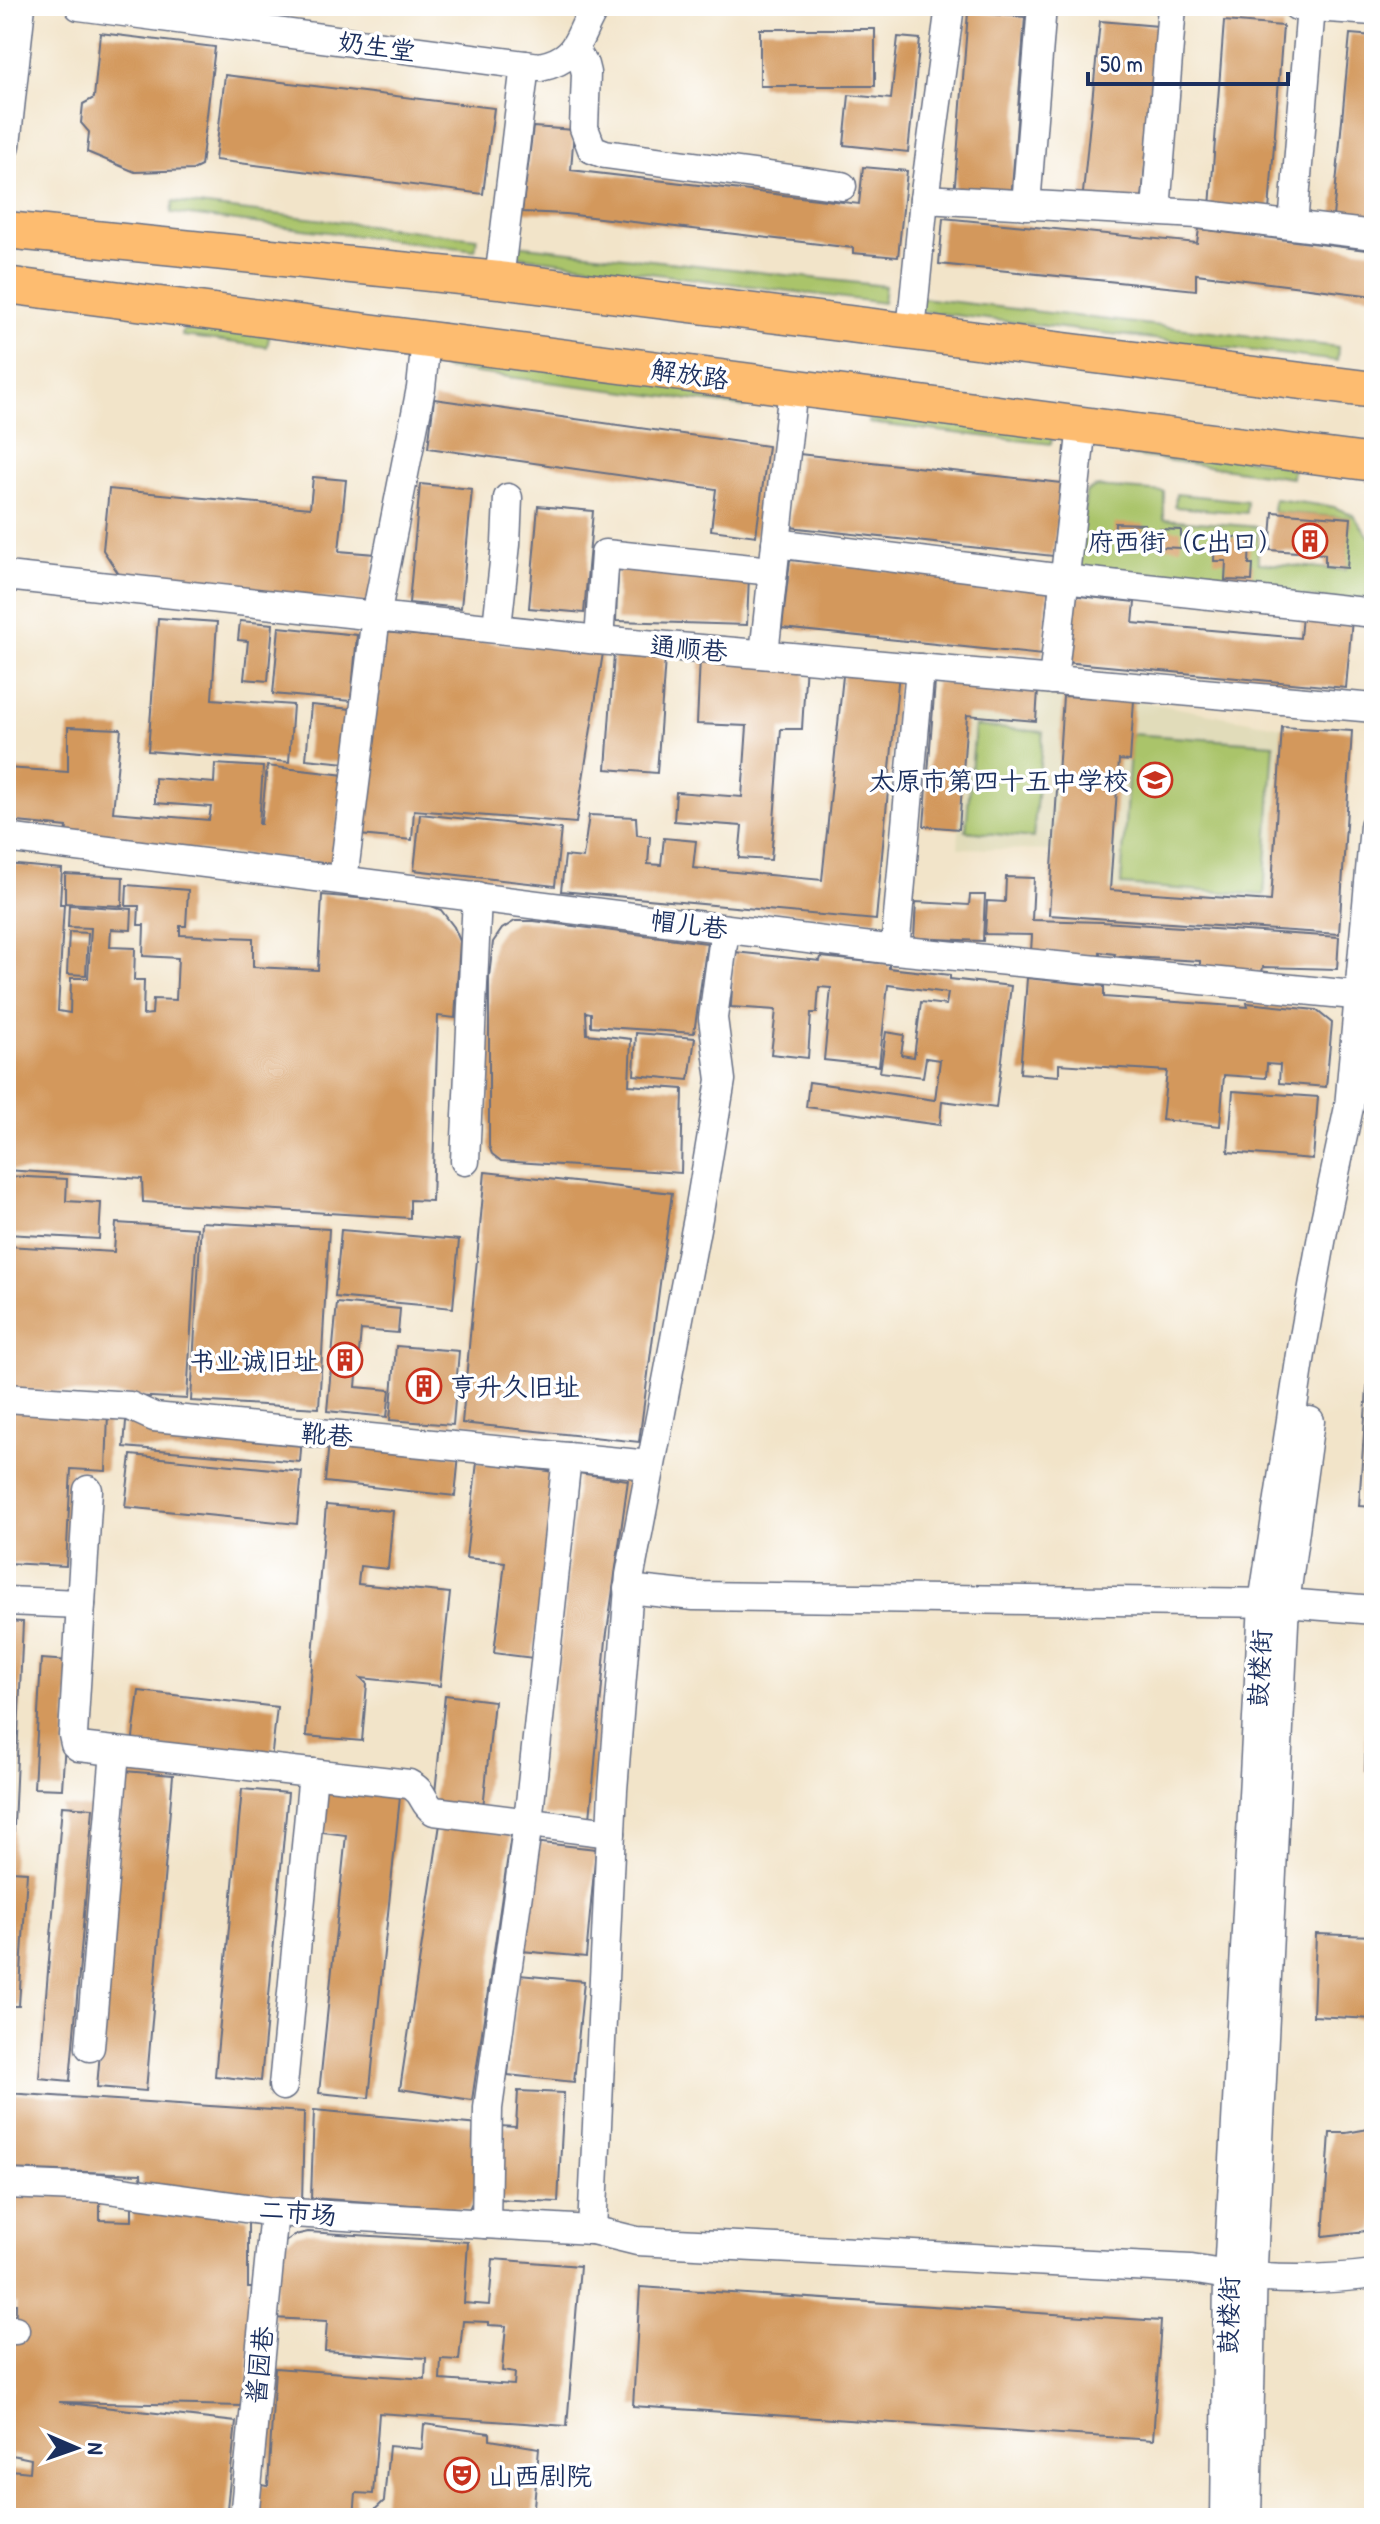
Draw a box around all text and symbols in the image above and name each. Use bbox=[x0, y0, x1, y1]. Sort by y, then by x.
street label: 奶生堂 bbox=[336, 23, 418, 69]
scale bar bbox=[1088, 36, 1288, 86]
text: 50 m bbox=[1100, 47, 1143, 79]
street label: 解放路 bbox=[649, 351, 731, 397]
building icon: 府西街（C出口） bbox=[1291, 522, 1329, 560]
place label: 府西街（C出口） bbox=[1088, 524, 1284, 559]
street label: 通顺巷 bbox=[649, 627, 729, 669]
school or university icon: 太原市第四十五中学校 bbox=[1136, 761, 1174, 799]
place label: 太原市第四十五中学校 bbox=[869, 763, 1129, 798]
street label: 帽儿巷 bbox=[648, 902, 730, 946]
building icon: 书业诚旧址 bbox=[326, 1341, 364, 1379]
place label: 书业诚旧址 bbox=[189, 1343, 319, 1378]
building icon: 亨升久旧址 bbox=[405, 1367, 443, 1405]
place label: 亨升久旧址 bbox=[450, 1369, 580, 1404]
street label: 靴巷 bbox=[300, 1414, 354, 1454]
street label: 鼓楼街 bbox=[1239, 1628, 1279, 1708]
street label: 二市场 bbox=[258, 2191, 338, 2233]
street label: 鼓楼街 bbox=[1210, 2276, 1246, 2354]
street label: 酱园巷 bbox=[238, 2324, 280, 2406]
north arrow bbox=[36, 2408, 116, 2488]
text: N bbox=[81, 2442, 111, 2455]
theatre icon: 山西剧院 bbox=[443, 2456, 481, 2494]
place label: 山西剧院 bbox=[488, 2458, 592, 2493]

